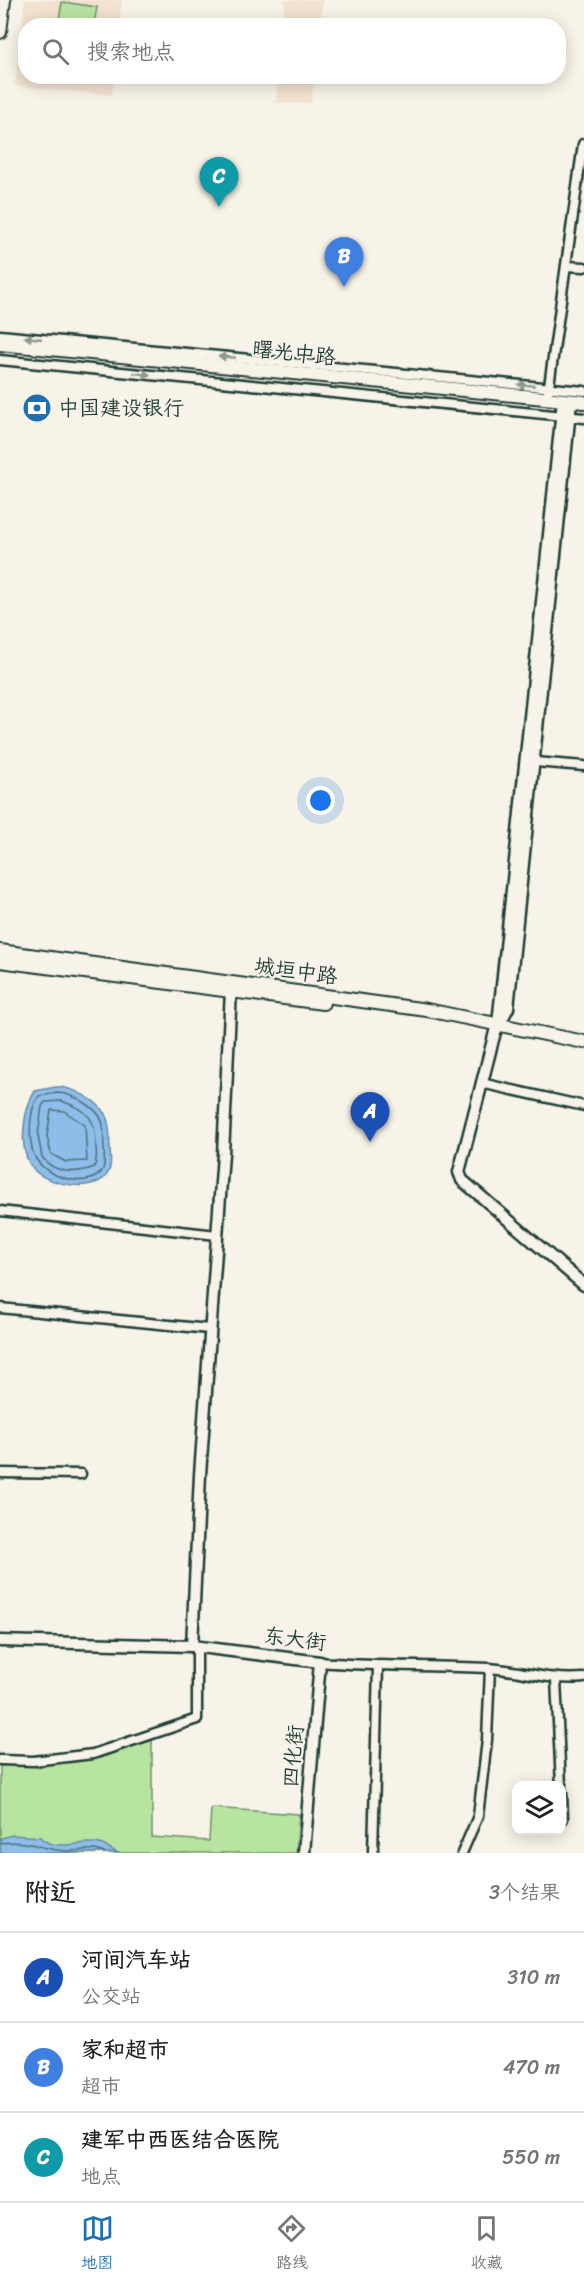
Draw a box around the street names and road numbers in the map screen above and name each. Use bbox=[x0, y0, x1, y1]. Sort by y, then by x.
street label: 曙光中路 bbox=[250, 330, 338, 376]
street label: 城垣中路 bbox=[252, 946, 340, 996]
street label: 东大街 bbox=[261, 1616, 329, 1662]
street label: 四化街 bbox=[271, 1723, 315, 1789]

